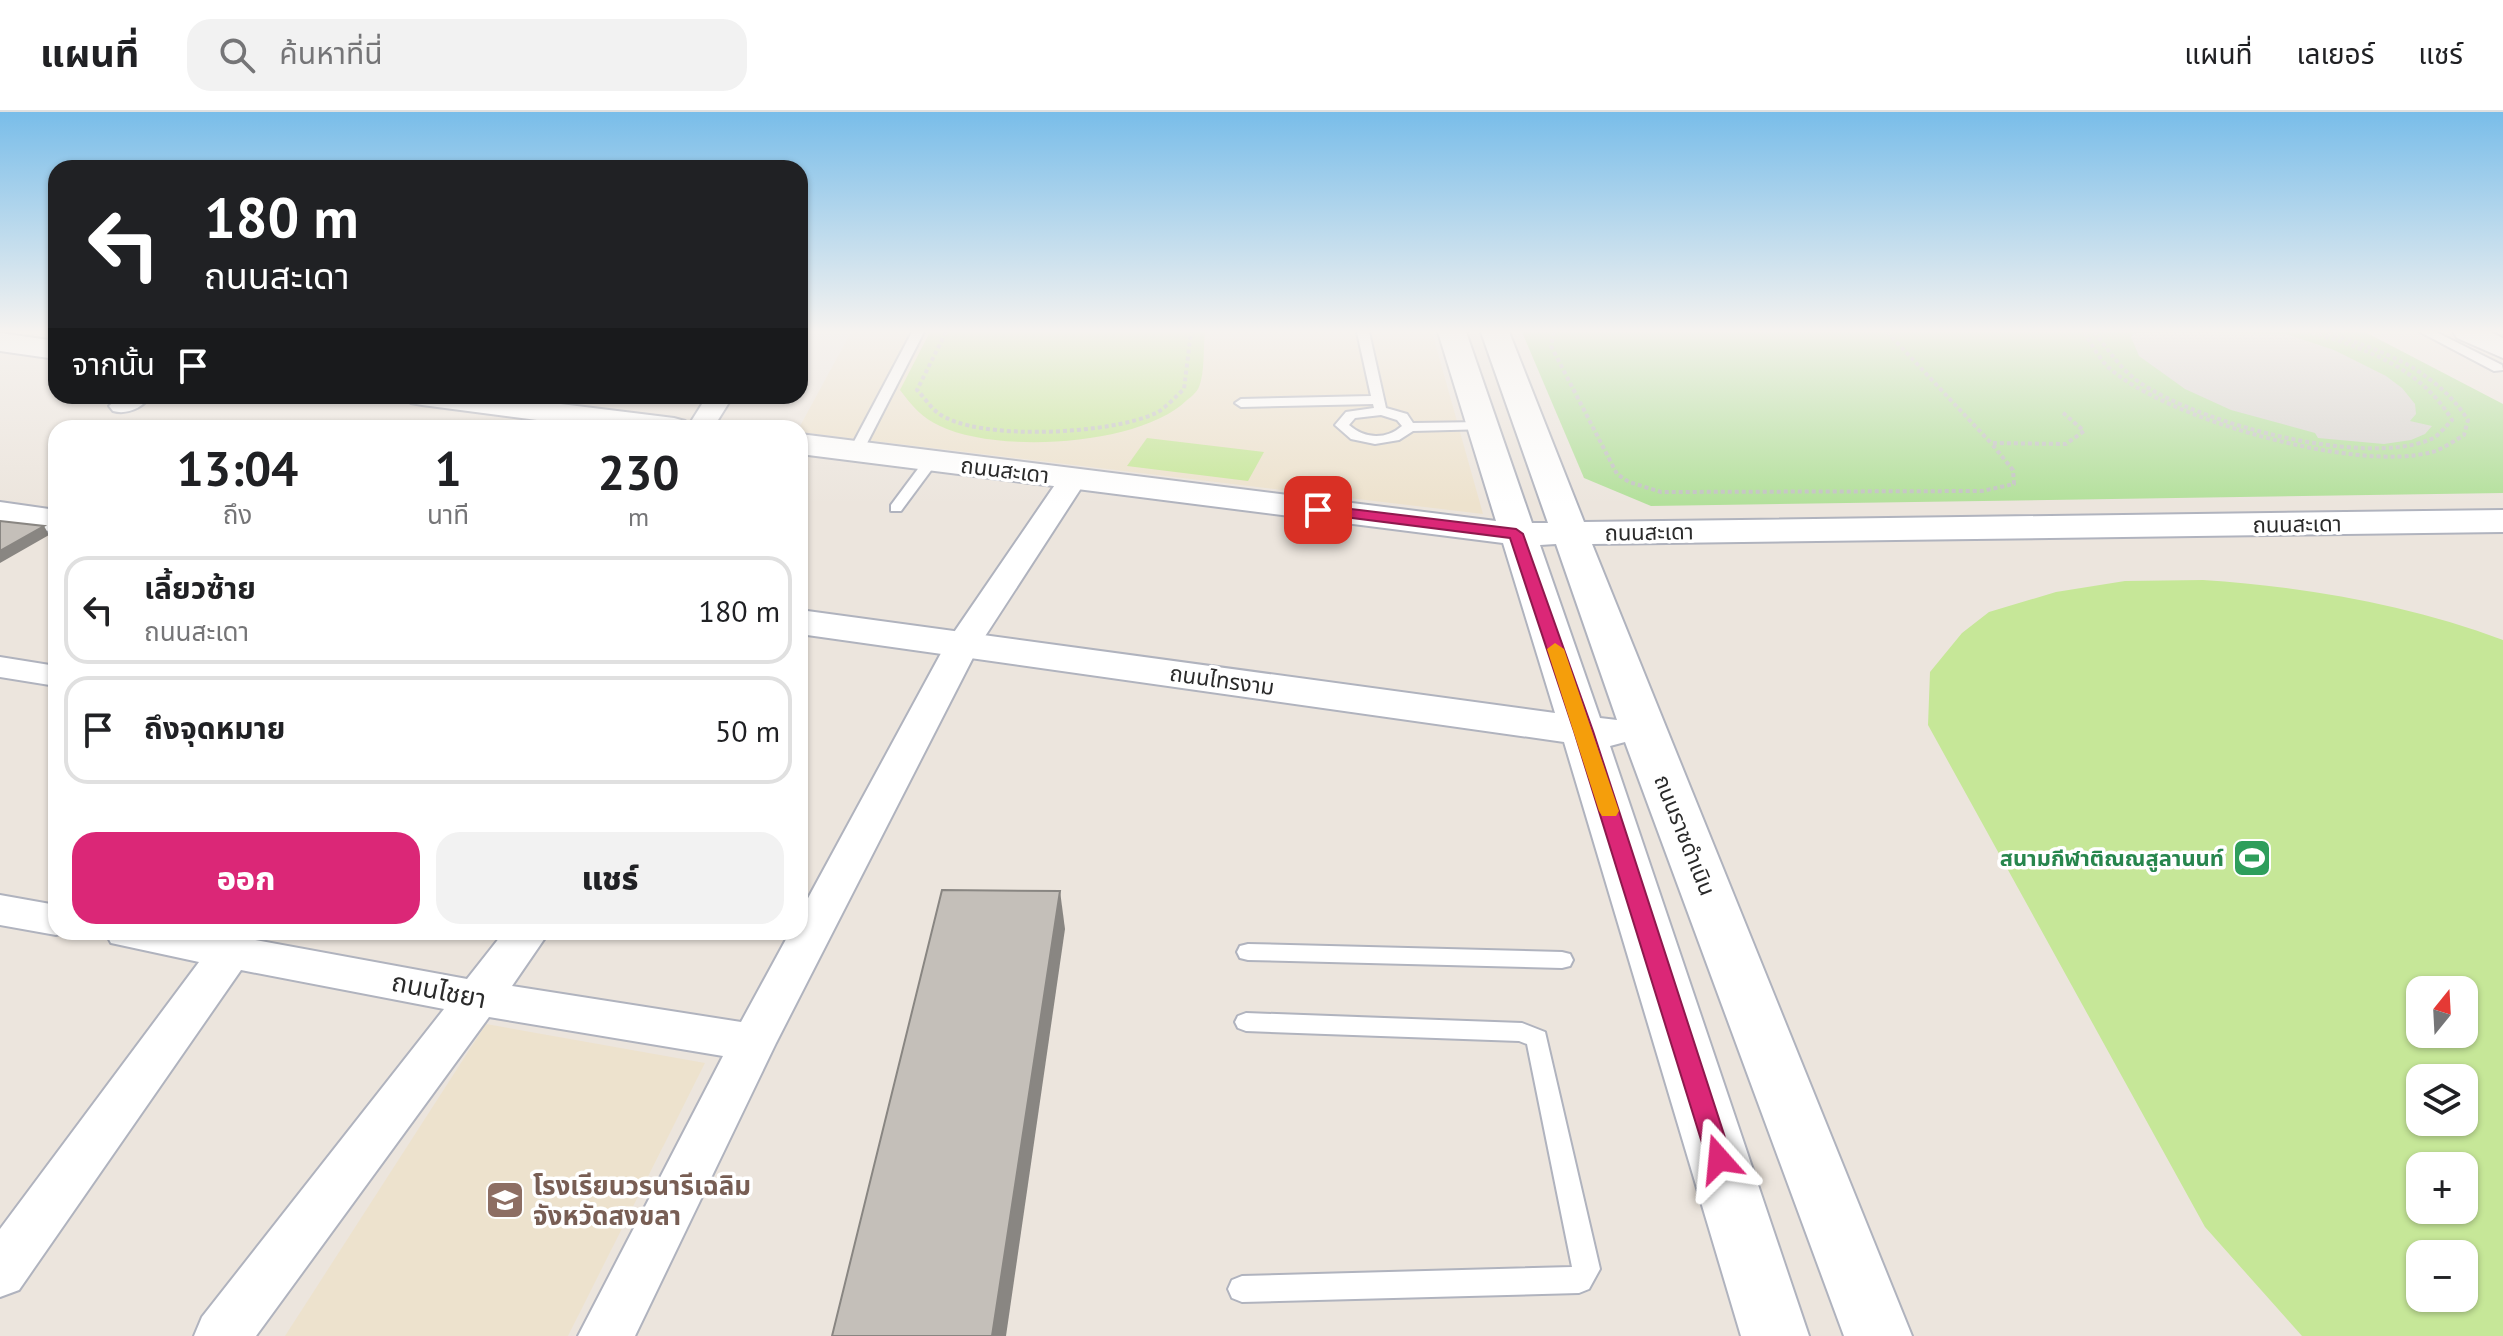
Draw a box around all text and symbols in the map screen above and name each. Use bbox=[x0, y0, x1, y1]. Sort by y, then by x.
search box bbox=[187, 19, 747, 91]
text: แผนที่ bbox=[40, 28, 139, 77]
icon: search bbox=[215, 33, 259, 77]
text: ค้นหาที่นี่ bbox=[279, 33, 383, 72]
text: แผนที่ bbox=[2184, 35, 2253, 72]
text: เลเยอร์ bbox=[2297, 35, 2374, 72]
text: แชร์ bbox=[2418, 35, 2463, 72]
text: 180 m bbox=[204, 181, 359, 253]
icon: left bbox=[72, 192, 176, 296]
text: ถนนสะเดา bbox=[204, 252, 350, 299]
text: จากนั้น bbox=[72, 344, 155, 383]
icon: arrive bbox=[171, 344, 215, 388]
text: 13:04 bbox=[177, 437, 298, 499]
text: 1 bbox=[434, 437, 462, 499]
text: 230 bbox=[598, 441, 679, 503]
street label: ถนนสะเดา bbox=[959, 451, 1051, 489]
pin bbox=[1284, 476, 1352, 544]
icon: arrive bbox=[1296, 488, 1340, 532]
text: ถึง bbox=[223, 498, 252, 531]
text: นาที bbox=[427, 498, 469, 531]
text: m bbox=[628, 500, 649, 533]
street label: ถนนสะเดา bbox=[2252, 509, 2342, 539]
street label: ถนนสะเดา bbox=[1604, 517, 1694, 547]
text: เลี้ยวซ้าย bbox=[144, 568, 256, 607]
icon: left bbox=[76, 588, 120, 632]
text: 180 m bbox=[699, 591, 780, 630]
text: ถนนสะเดา bbox=[144, 615, 249, 648]
street label: ถนนไทรงาม bbox=[1168, 659, 1276, 701]
icon: arrive bbox=[76, 708, 120, 752]
text: ถึงจุดหมาย bbox=[144, 708, 285, 747]
text: 50 m bbox=[715, 711, 780, 750]
street label: ถนนราชดำเนิน bbox=[1648, 771, 1722, 899]
button: ออก bbox=[72, 832, 420, 924]
button: แชร์ bbox=[436, 832, 784, 924]
sports icon: สนามกีฬาติณณสูลานนท์ bbox=[2231, 837, 2273, 879]
place label: สนามกีฬาติณณสูลานนท์ bbox=[2000, 844, 2224, 872]
street label: ถนนไชยา bbox=[389, 965, 489, 1015]
north arrow bbox=[2406, 976, 2478, 1048]
map controls bbox=[2406, 976, 2478, 1312]
button: layers bbox=[2406, 1064, 2478, 1136]
position arrow bbox=[1677, 1117, 1761, 1201]
button: + bbox=[2406, 1152, 2478, 1224]
place label: โรงเรียนวรนารีเฉลิม จังหวัดสงขลา bbox=[533, 1169, 751, 1232]
school or university icon: โรงเรียนวรนารีเฉลิม จังหวัดสงขลา bbox=[484, 1179, 526, 1221]
button: − bbox=[2406, 1240, 2478, 1312]

